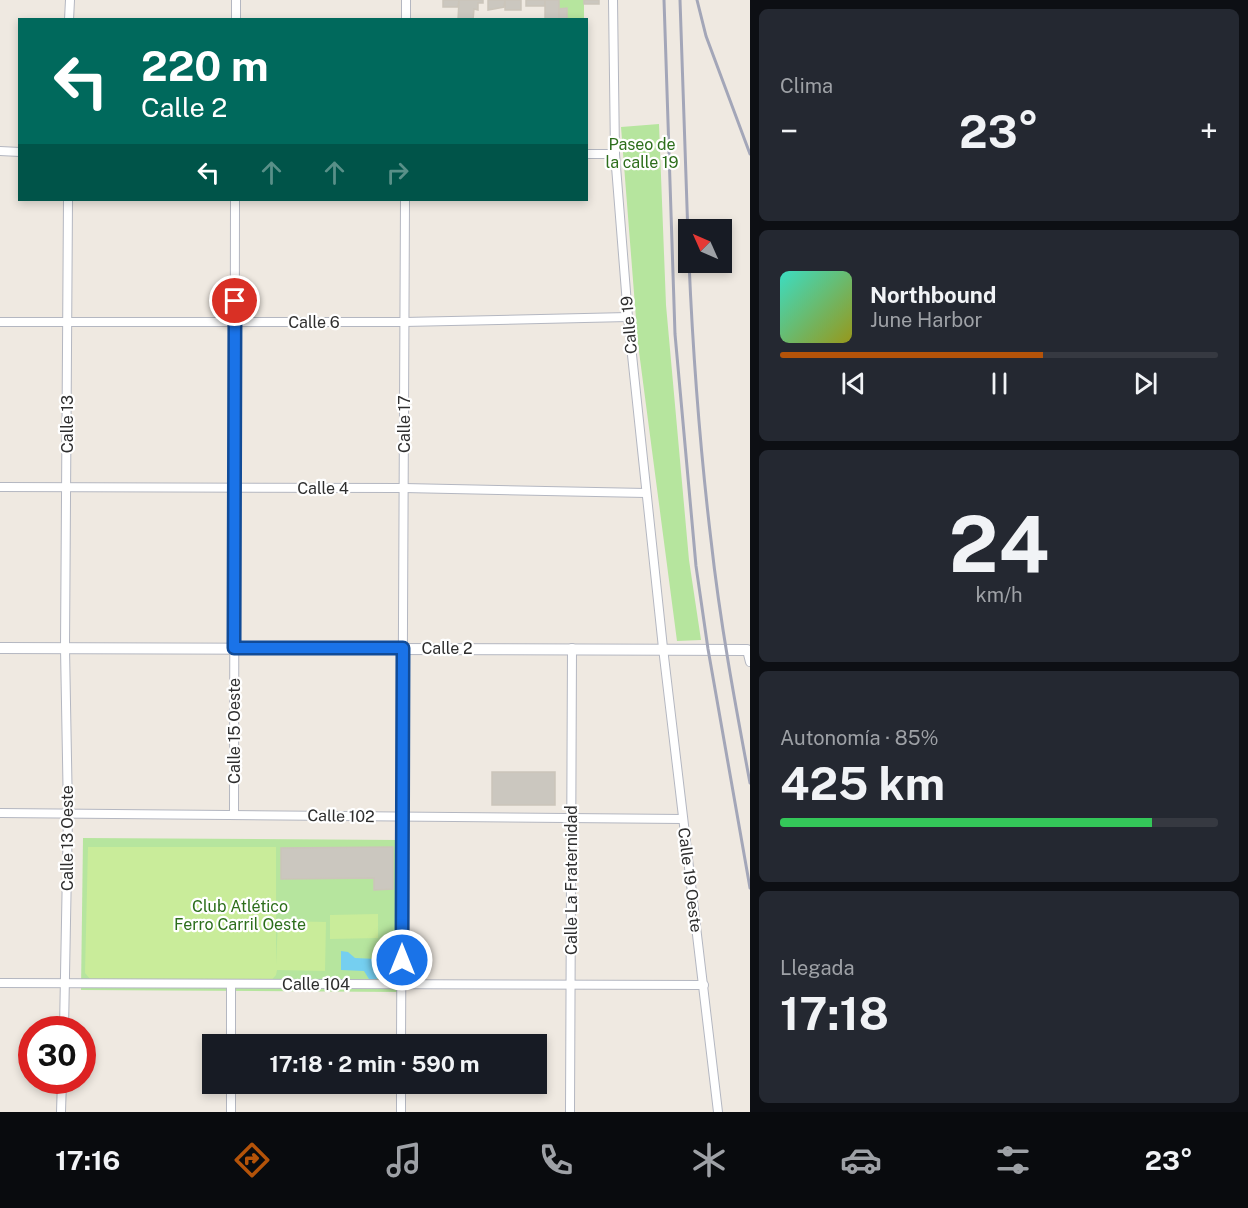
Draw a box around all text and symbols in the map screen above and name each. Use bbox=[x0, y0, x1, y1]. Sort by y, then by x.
text: 220 m bbox=[141, 41, 269, 90]
icon: left bbox=[42, 42, 120, 120]
text: Clima bbox=[780, 74, 833, 98]
text: Calle 2 bbox=[141, 91, 227, 123]
text: 23° bbox=[959, 105, 1039, 158]
text: − bbox=[780, 112, 798, 150]
text: + bbox=[1200, 112, 1218, 150]
park label: Paseo de la calle 19 bbox=[605, 135, 679, 172]
icon: left bbox=[192, 156, 225, 189]
icon: ahead bbox=[255, 156, 288, 189]
icon: ahead bbox=[318, 156, 351, 189]
icon: right bbox=[381, 156, 414, 189]
north arrow bbox=[678, 219, 732, 273]
map controls bbox=[678, 219, 732, 273]
pin bbox=[209, 275, 260, 326]
text: Northbound bbox=[870, 282, 996, 308]
icon: arrive bbox=[218, 284, 251, 317]
street label: Calle 19 bbox=[617, 295, 641, 355]
text: June Harbor bbox=[870, 308, 982, 332]
street label: Calle 6 bbox=[288, 313, 340, 332]
icon: previous bbox=[837, 367, 870, 400]
icon: pause bbox=[983, 367, 1016, 400]
icon: next bbox=[1129, 367, 1162, 400]
street label: Calle 13 bbox=[58, 395, 77, 453]
street label: Calle 17 bbox=[395, 395, 414, 453]
street label: Calle 4 bbox=[297, 479, 349, 498]
text: 24 bbox=[949, 498, 1049, 590]
text: km/h bbox=[975, 583, 1023, 607]
street label: Calle 2 bbox=[421, 639, 473, 658]
street label: Calle 15 Oeste bbox=[225, 678, 244, 784]
text: Autonomía · 85% bbox=[780, 726, 939, 750]
text: 425 km bbox=[780, 757, 945, 810]
street label: Calle 13 Oeste bbox=[58, 785, 77, 891]
street label: Calle La Fraternidad bbox=[562, 805, 581, 955]
street label: Calle 102 bbox=[307, 806, 375, 826]
street label: Calle 19 Oeste bbox=[674, 826, 706, 934]
park label: Club Atlético Ferro Carril Oeste bbox=[174, 897, 306, 934]
position arrow bbox=[370, 928, 434, 992]
text: Llegada bbox=[780, 956, 855, 980]
street label: Calle 104 bbox=[282, 975, 350, 994]
text: 17:18 bbox=[780, 987, 889, 1040]
speed limit sign: 30 bbox=[18, 1016, 96, 1094]
text: 17:18 · 2 min · 590 m bbox=[269, 1051, 480, 1077]
icon: directions bbox=[231, 1139, 273, 1181]
icon: music bbox=[383, 1139, 425, 1181]
icon: phone bbox=[535, 1139, 577, 1181]
icon: climate bbox=[688, 1139, 730, 1181]
icon: car bbox=[840, 1139, 882, 1181]
icon: filters bbox=[992, 1139, 1034, 1181]
text: 17:16 bbox=[55, 1144, 120, 1176]
text: 23° bbox=[1145, 1144, 1193, 1176]

